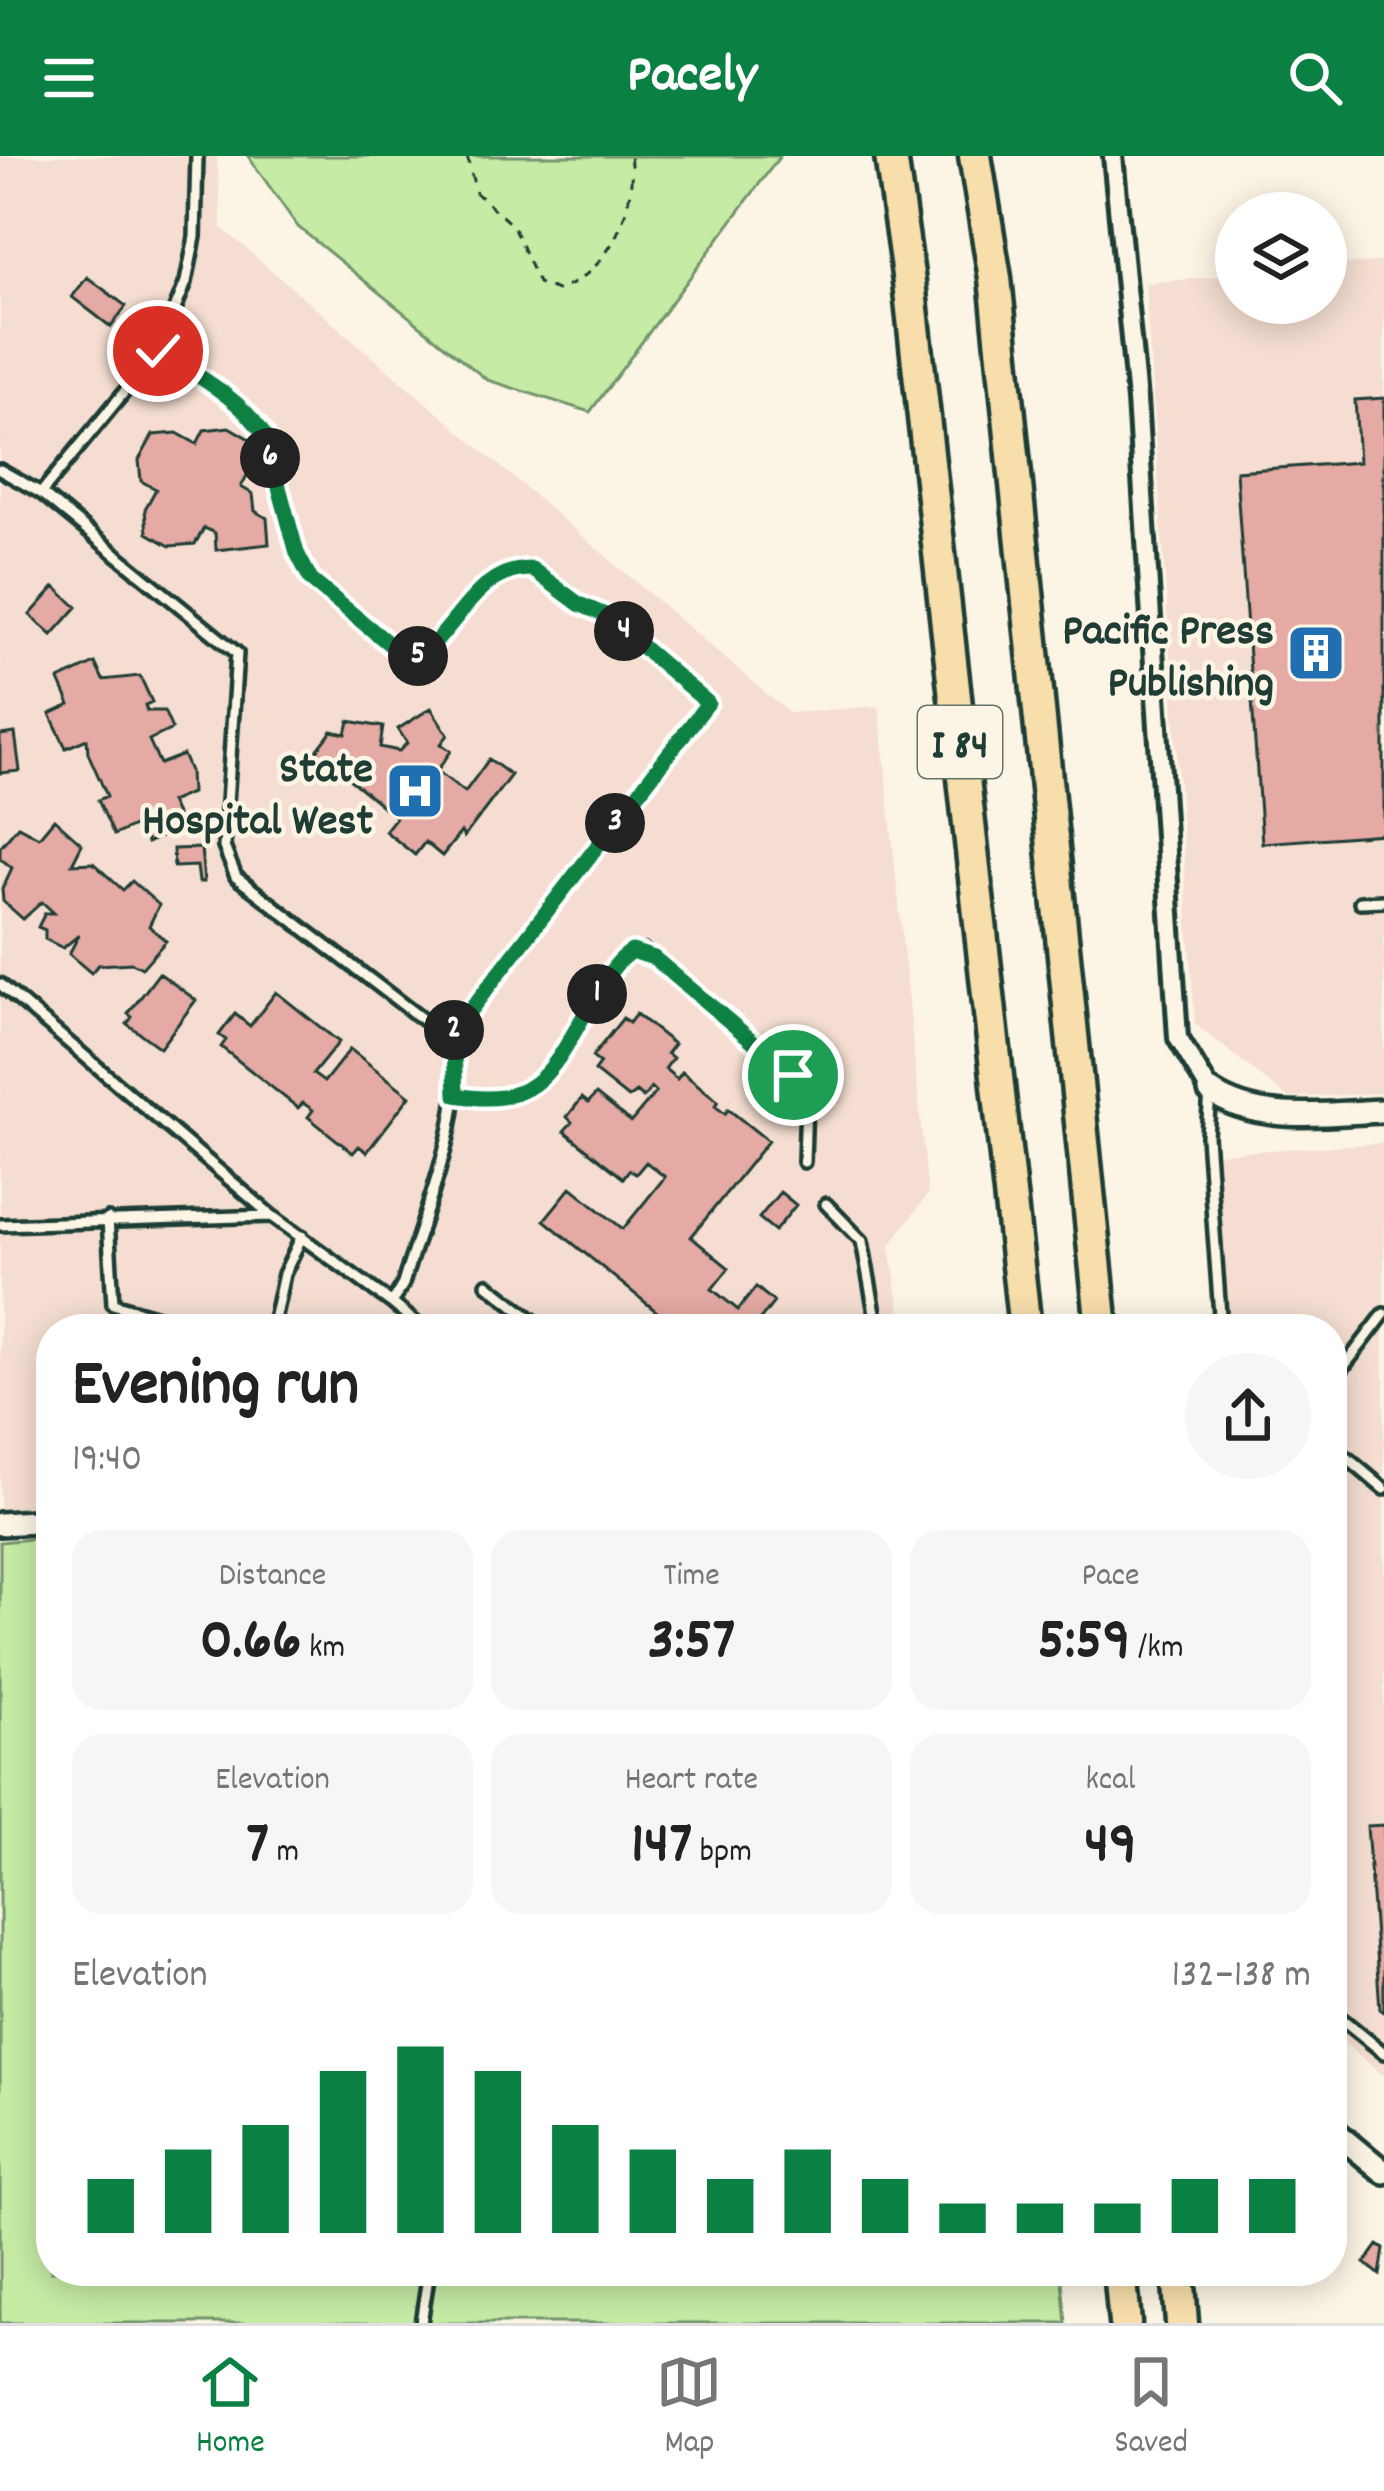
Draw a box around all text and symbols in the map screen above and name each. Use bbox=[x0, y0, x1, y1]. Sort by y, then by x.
text: Pacely bbox=[627, 40, 757, 117]
icon: menu bbox=[36, 45, 102, 111]
icon: search bbox=[1282, 45, 1348, 111]
map controls bbox=[1215, 192, 1347, 324]
button: layers bbox=[1215, 192, 1347, 324]
pin bbox=[107, 300, 209, 402]
icon: check bbox=[125, 318, 191, 384]
pin: 6 bbox=[240, 428, 300, 488]
text: 6 bbox=[262, 434, 278, 481]
pin: 4 bbox=[594, 601, 654, 661]
place label: Pacific Press Publishing bbox=[1062, 602, 1274, 718]
text: 4 bbox=[617, 607, 631, 654]
building icon: Pacific Press Publishing bbox=[1285, 622, 1347, 684]
pin: 5 bbox=[388, 626, 448, 686]
text: 5 bbox=[410, 632, 426, 679]
road number: I 84 bbox=[918, 706, 1002, 778]
place label: State Hospital West bbox=[142, 740, 373, 856]
hospital icon: State Hospital West bbox=[384, 760, 446, 822]
pin: 3 bbox=[585, 793, 645, 853]
text: 3 bbox=[608, 799, 622, 846]
pin: 1 bbox=[567, 964, 627, 1024]
text: 1 bbox=[593, 970, 601, 1017]
pin: 2 bbox=[424, 1000, 484, 1060]
text: 2 bbox=[447, 1006, 461, 1053]
pin bbox=[742, 1024, 844, 1126]
icon: arrive bbox=[760, 1042, 826, 1108]
text: Evening run bbox=[72, 1342, 359, 1436]
button: share bbox=[1185, 1353, 1311, 1479]
text: 19:40 bbox=[72, 1434, 142, 1489]
text: Distance bbox=[219, 1554, 326, 1601]
text: Time bbox=[663, 1554, 720, 1601]
text: Pace bbox=[1081, 1554, 1140, 1601]
text: 0.66 bbox=[200, 1601, 301, 1687]
text: 3:57 bbox=[648, 1601, 735, 1687]
text: 5:59 bbox=[1037, 1601, 1130, 1687]
text: km bbox=[301, 1626, 345, 1673]
text: /km bbox=[1130, 1626, 1184, 1673]
text: Elevation bbox=[215, 1758, 330, 1805]
text: Heart rate bbox=[625, 1758, 758, 1805]
text: kcal bbox=[1085, 1758, 1136, 1805]
text: 7 bbox=[246, 1805, 269, 1891]
text: 147 bbox=[631, 1805, 692, 1891]
text: 49 bbox=[1084, 1805, 1137, 1891]
text: m bbox=[269, 1830, 299, 1877]
text: bpm bbox=[692, 1830, 752, 1877]
text: Elevation bbox=[72, 1950, 208, 2005]
text: 132–138 m bbox=[1172, 1950, 1311, 2005]
tab: Home bbox=[196, 2349, 265, 2468]
tab: Map bbox=[656, 2349, 722, 2468]
tab: Saved bbox=[1114, 2349, 1188, 2468]

